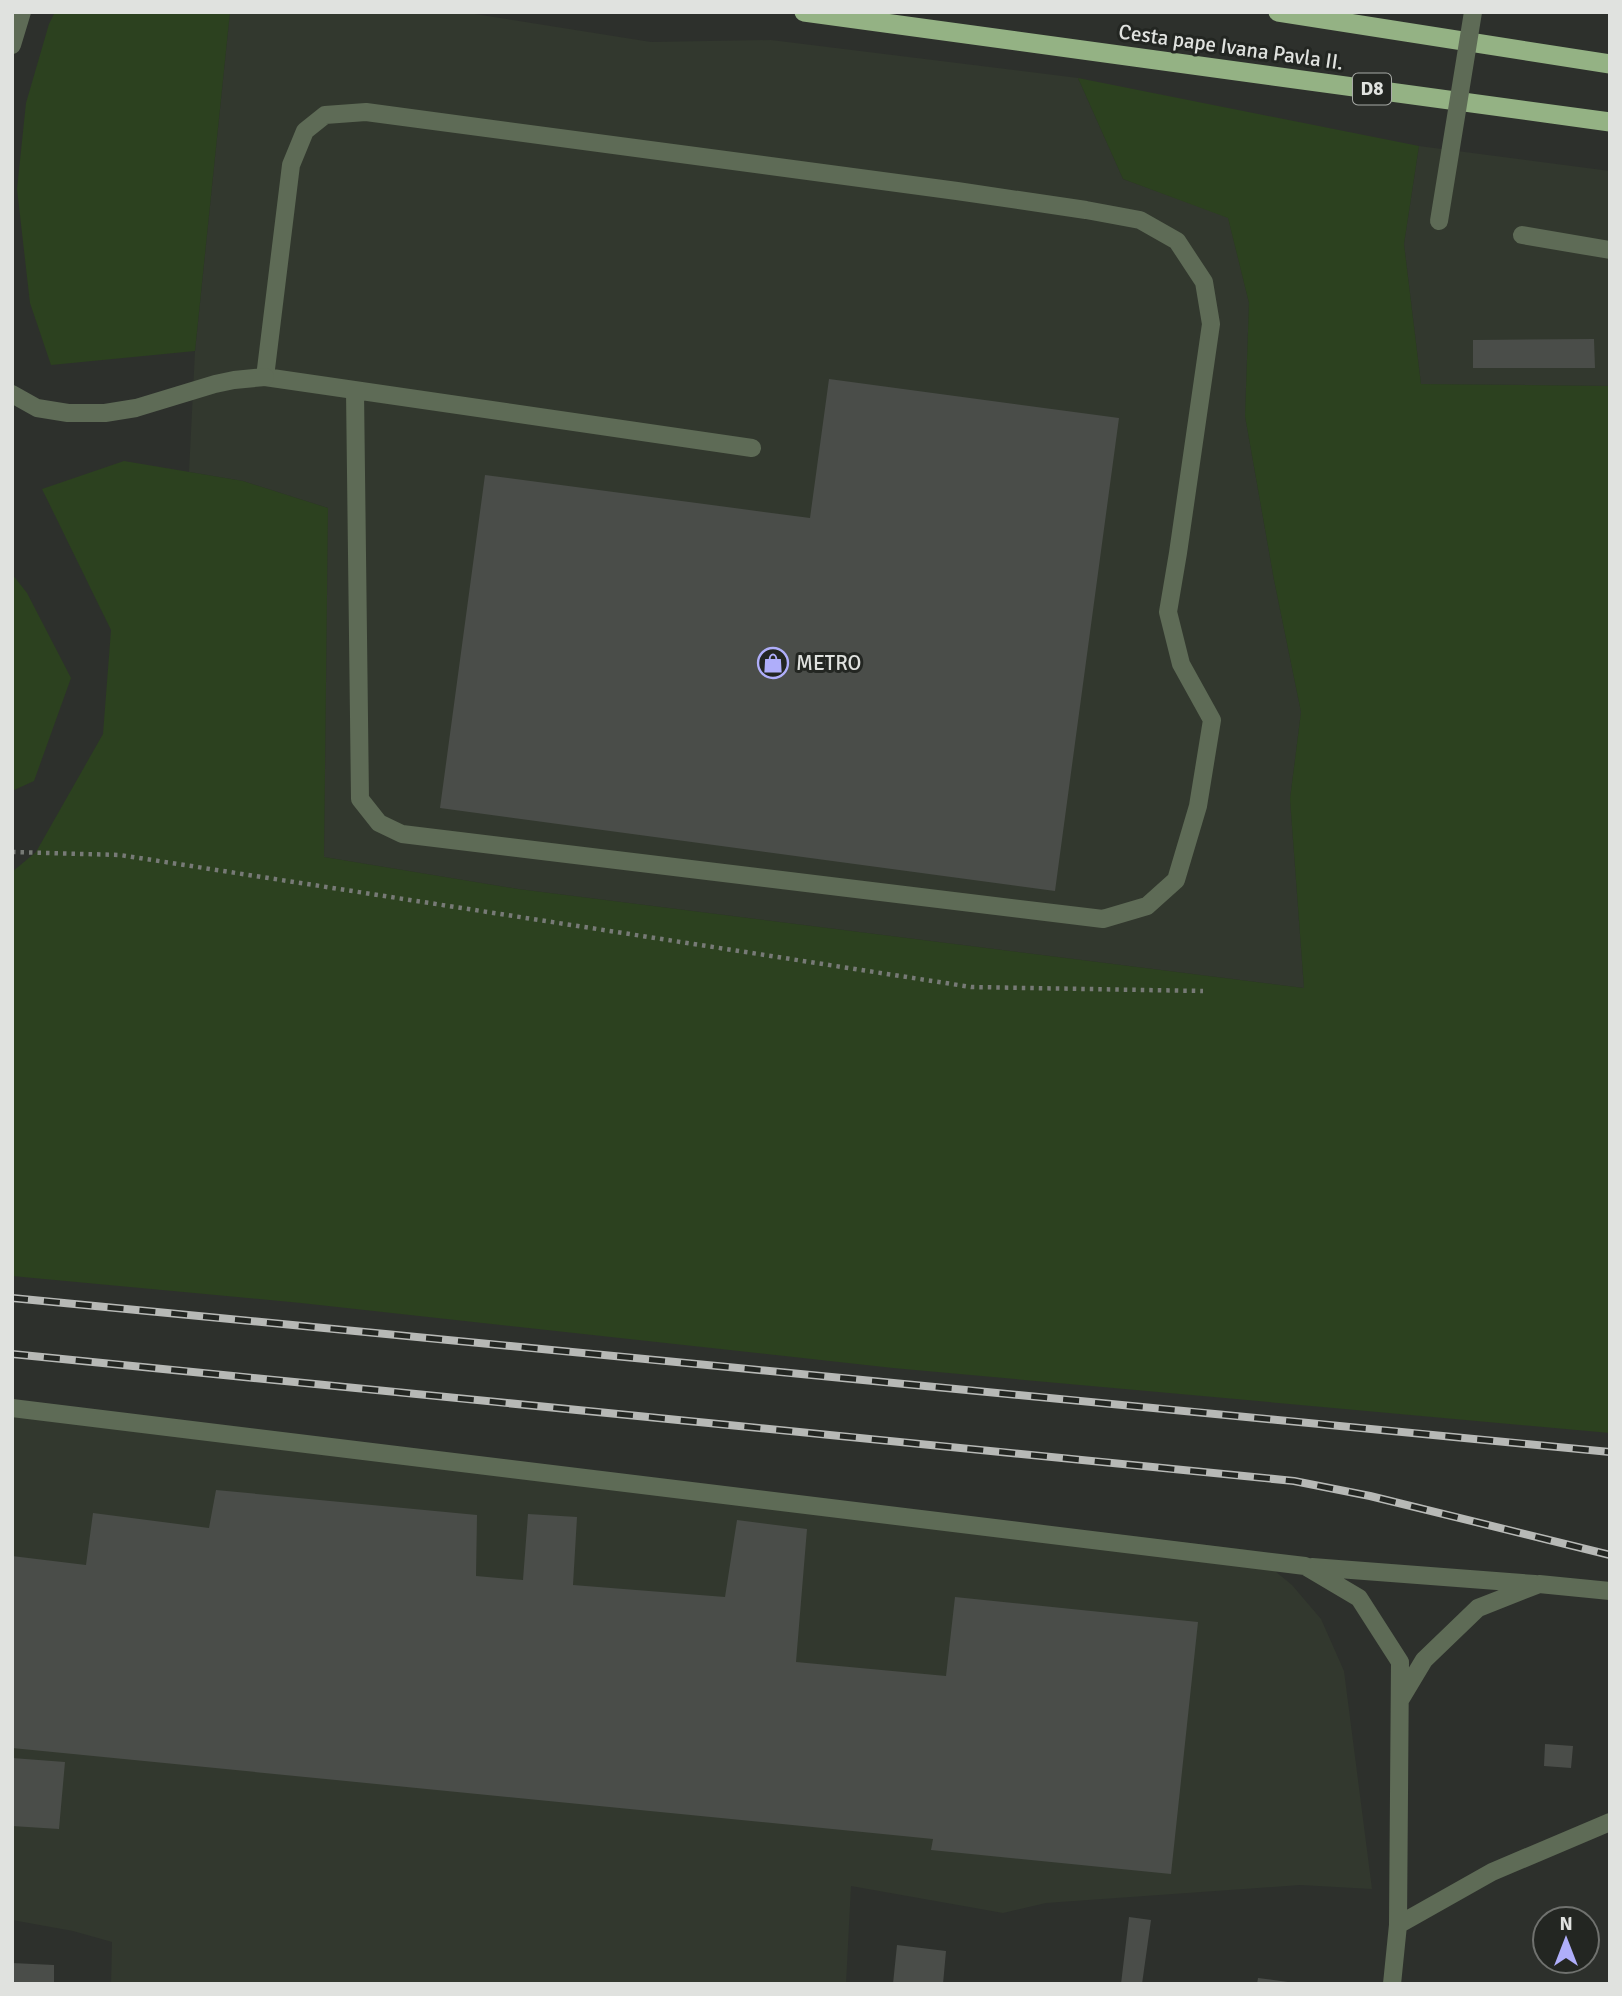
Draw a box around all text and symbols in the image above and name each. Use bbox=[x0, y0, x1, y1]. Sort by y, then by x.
street label: Cesta pape Ivana Pavla II. bbox=[1117, 18, 1345, 76]
road number: D8 bbox=[1353, 74, 1391, 104]
shop icon: METRO bbox=[756, 646, 790, 680]
place label: METRO bbox=[796, 650, 861, 676]
north arrow bbox=[1531, 1905, 1601, 1975]
text: N bbox=[1559, 1912, 1573, 1936]

